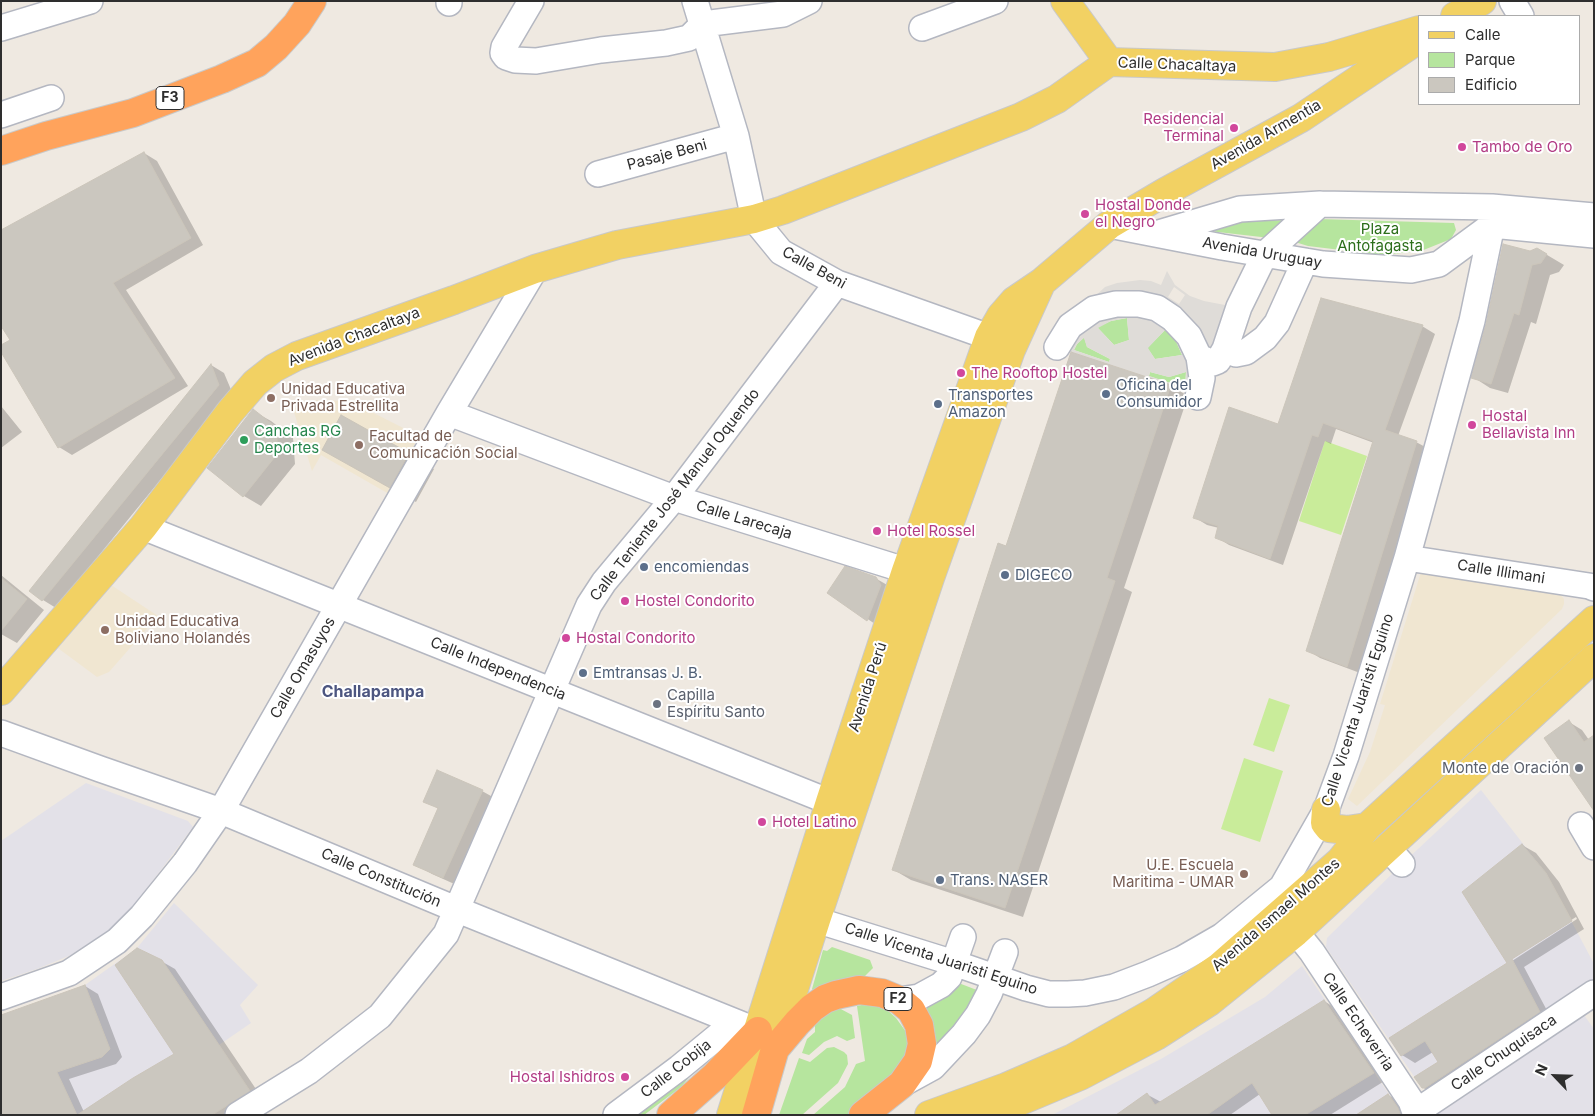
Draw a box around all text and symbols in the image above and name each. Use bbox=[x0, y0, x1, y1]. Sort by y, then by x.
legend bbox=[1418, 15, 1580, 105]
text: Calle bbox=[1465, 25, 1500, 44]
text: Parque bbox=[1465, 50, 1515, 69]
street label: Calle Chacaltaya bbox=[1117, 54, 1237, 76]
text: Edificio bbox=[1465, 75, 1517, 94]
road number: F3 bbox=[156, 86, 184, 110]
street label: Avenida Armentia bbox=[1208, 96, 1324, 174]
place label: Residencial Terminal bbox=[1143, 110, 1224, 145]
marker: Residencial Terminal bbox=[1228, 122, 1240, 134]
street label: Pasaje Beni bbox=[625, 136, 709, 174]
place label: Tambo de Oro bbox=[1472, 138, 1573, 156]
marker: Tambo de Oro bbox=[1456, 141, 1468, 153]
place label: Hostal Donde el Negro bbox=[1095, 196, 1191, 231]
marker: Hostal Donde el Negro bbox=[1079, 208, 1091, 220]
park label: Plaza Antofagasta bbox=[1337, 220, 1423, 255]
street label: Avenida Uruguay bbox=[1201, 234, 1323, 272]
street label: Calle Beni bbox=[779, 243, 849, 293]
street label: Avenida Chacaltaya bbox=[286, 304, 422, 370]
place label: The Rooftop Hostel bbox=[971, 364, 1107, 382]
marker: The Rooftop Hostel bbox=[955, 367, 967, 379]
place label: Oficina del Consumidor bbox=[1116, 376, 1202, 411]
place label: Unidad Educativa Privada Estrellita bbox=[281, 380, 405, 415]
street label: Calle Teniente José Manuel Oquendo bbox=[586, 385, 764, 605]
place label: Transportes Amazon bbox=[948, 386, 1033, 421]
marker: Oficina del Consumidor bbox=[1100, 388, 1112, 400]
marker: Unidad Educativa Privada Estrellita bbox=[265, 392, 277, 404]
marker: Transportes Amazon bbox=[932, 398, 944, 410]
place label: Hostal Bellavista Inn bbox=[1482, 407, 1575, 442]
marker: Hostal Bellavista Inn bbox=[1466, 419, 1478, 431]
place label: Canchas RG Deportes bbox=[254, 422, 341, 457]
place label: Facultad de Comunicación Social bbox=[369, 427, 518, 462]
marker: Canchas RG Deportes bbox=[238, 434, 250, 446]
marker: Facultad de Comunicación Social bbox=[353, 439, 365, 451]
street label: Calle Larecaja bbox=[694, 497, 794, 543]
place label: Hotel Rossel bbox=[887, 522, 975, 540]
marker: Hotel Rossel bbox=[871, 525, 883, 537]
street label: Calle Illimani bbox=[1456, 556, 1546, 588]
place label: encomiendas bbox=[654, 558, 749, 576]
marker: encomiendas bbox=[638, 561, 650, 573]
place label: DIGECO bbox=[1015, 566, 1072, 584]
marker: DIGECO bbox=[999, 569, 1011, 581]
place label: Hostel Condorito bbox=[635, 592, 755, 610]
marker: Hostel Condorito bbox=[619, 595, 631, 607]
street label: Calle Vicenta Juaristi Eguino bbox=[1318, 611, 1398, 809]
place label: Unidad Educativa Boliviano Holandés bbox=[115, 612, 251, 647]
street label: Calle Omasuyos bbox=[267, 614, 339, 722]
marker: Unidad Educativa Boliviano Holandés bbox=[99, 624, 111, 636]
place label: Hostal Condorito bbox=[576, 629, 696, 647]
marker: Hostal Condorito bbox=[560, 632, 572, 644]
street label: Calle Independencia bbox=[428, 634, 568, 704]
street label: Avenida Perú bbox=[845, 640, 891, 734]
place label: Emtransas J. B. bbox=[593, 664, 702, 682]
marker: Emtransas J. B. bbox=[577, 667, 589, 679]
district label: Challapampa bbox=[322, 682, 424, 702]
place label: Capilla Espíritu Santo bbox=[667, 686, 765, 721]
marker: Capilla Espíritu Santo bbox=[651, 698, 663, 710]
place label: Monte de Oración bbox=[1442, 759, 1569, 777]
marker: Monte de Oración bbox=[1573, 762, 1585, 774]
place label: Hotel Latino bbox=[772, 813, 857, 831]
marker: Hotel Latino bbox=[756, 816, 768, 828]
street label: Calle Constitución bbox=[318, 845, 444, 911]
street label: Avenida Ismael Montes bbox=[1208, 855, 1344, 975]
place label: U.E. Escuela Maritima - UMAR bbox=[1112, 856, 1234, 891]
marker: U.E. Escuela Maritima - UMAR bbox=[1238, 868, 1250, 880]
place label: Trans. NASER bbox=[950, 871, 1048, 889]
marker: Trans. NASER bbox=[934, 874, 946, 886]
street label: Calle Vicenta Juaristi Eguino bbox=[842, 919, 1040, 999]
street label: Calle Echeverria bbox=[1318, 969, 1398, 1075]
road number: F2 bbox=[884, 988, 912, 1011]
street label: Calle Chuquisaca bbox=[1448, 1011, 1560, 1095]
street label: Calle Cobija bbox=[637, 1036, 715, 1102]
north arrow bbox=[1530, 1051, 1580, 1101]
text: N bbox=[1531, 1061, 1551, 1078]
place label: Hostal Ishidros bbox=[510, 1068, 615, 1086]
marker: Hostal Ishidros bbox=[619, 1071, 631, 1083]

